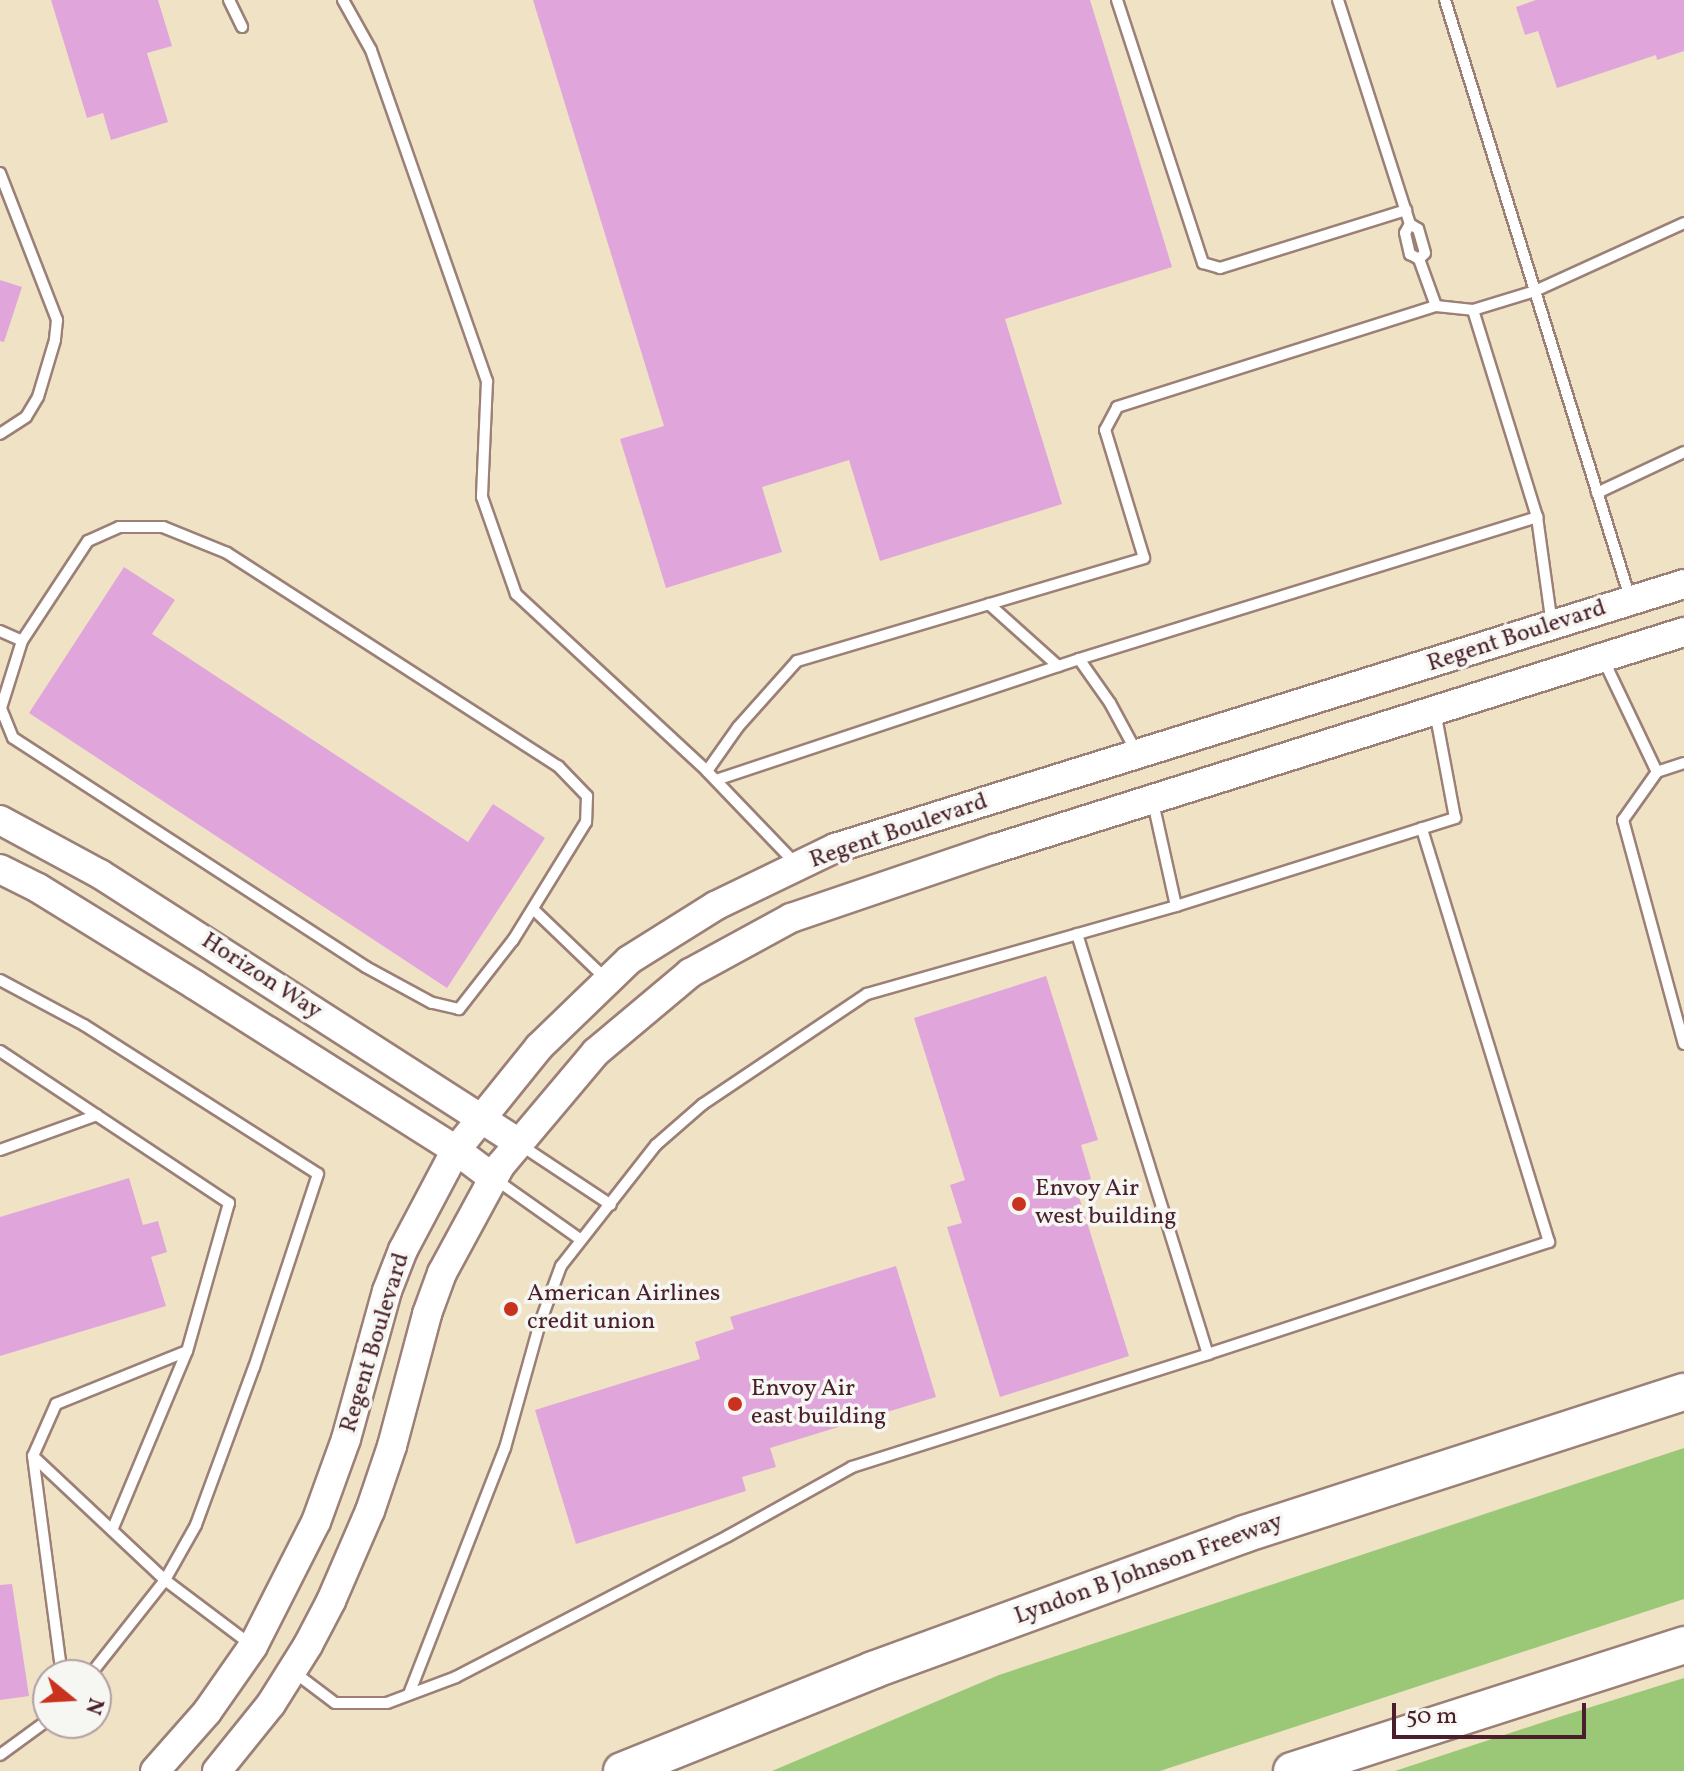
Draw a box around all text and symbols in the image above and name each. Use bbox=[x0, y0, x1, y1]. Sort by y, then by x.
street label: Regent Boulevard bbox=[1424, 595, 1610, 679]
street label: Regent Boulevard bbox=[806, 788, 992, 876]
street label: Horizon Way bbox=[195, 927, 327, 1027]
place label: Envoy Air west building bbox=[1035, 1176, 1177, 1232]
marker: Envoy Air west building bbox=[1010, 1195, 1028, 1213]
street label: Regent Boulevard bbox=[335, 1250, 417, 1436]
place label: American Airlines credit union bbox=[527, 1281, 720, 1337]
marker: American Airlines credit union bbox=[502, 1300, 520, 1318]
place label: Envoy Air east building bbox=[751, 1376, 886, 1432]
marker: Envoy Air east building bbox=[726, 1395, 744, 1413]
street label: Lyndon B Johnson Freeway bbox=[1011, 1508, 1287, 1632]
north arrow bbox=[32, 1659, 112, 1739]
scale bar bbox=[1396, 1687, 1590, 1737]
text: N bbox=[76, 1694, 111, 1718]
text: 50 m bbox=[1406, 1700, 1458, 1734]

